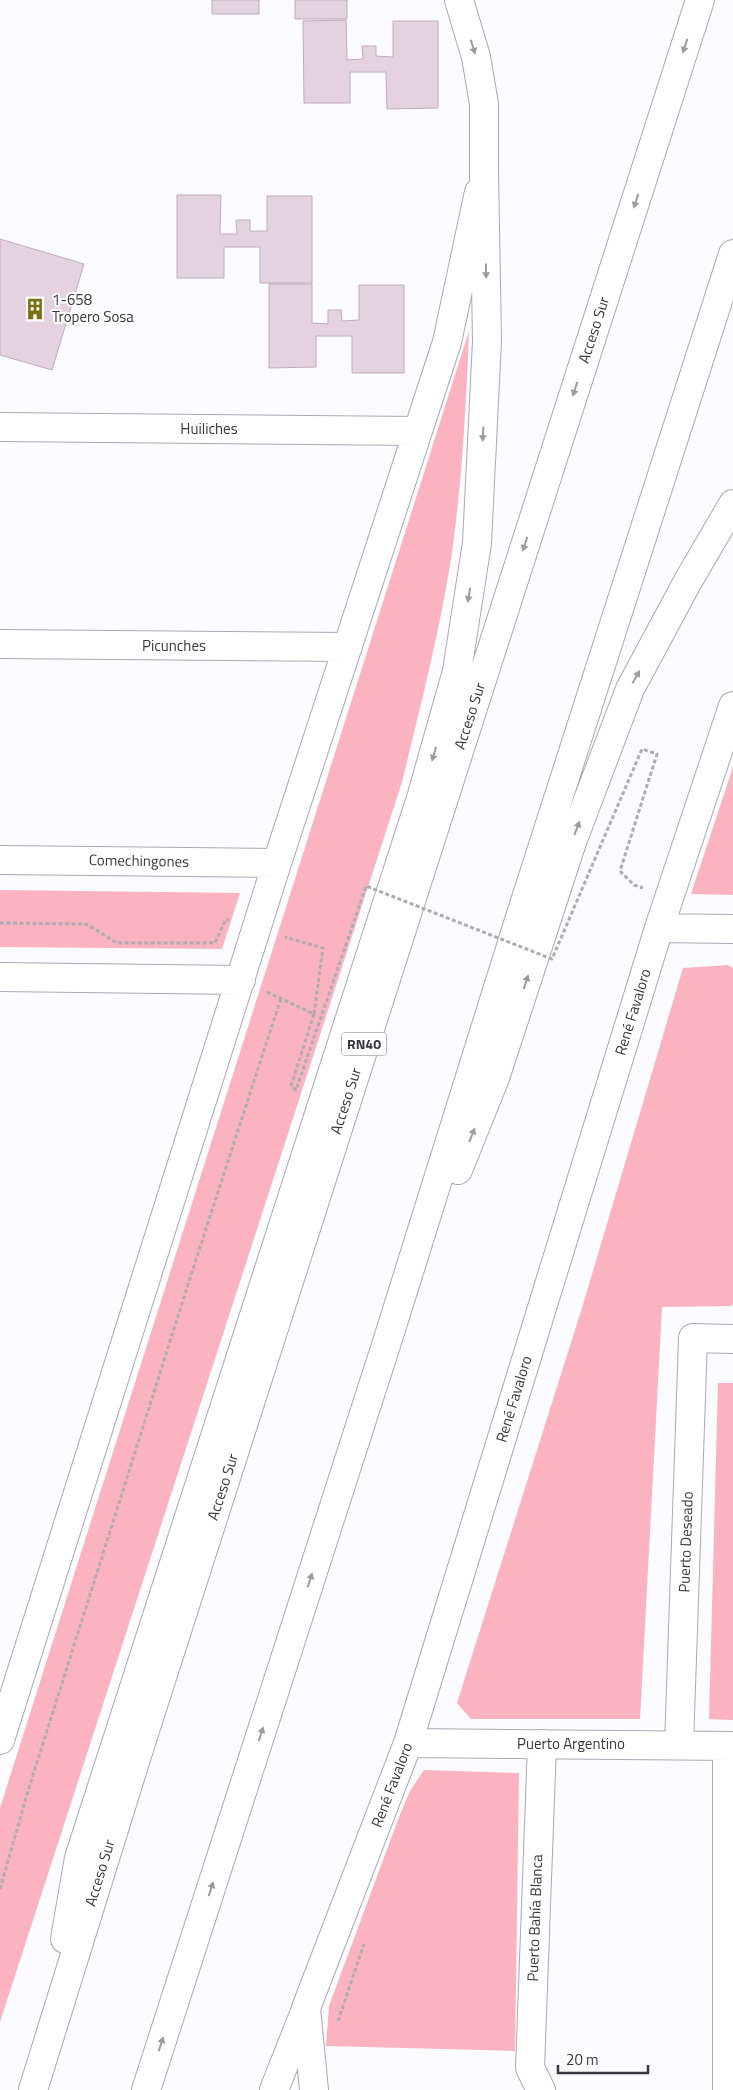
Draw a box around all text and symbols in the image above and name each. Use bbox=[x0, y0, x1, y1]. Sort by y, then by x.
one-way arrow bbox=[470, 39, 478, 54]
one-way arrow bbox=[681, 39, 689, 54]
one-way arrow bbox=[631, 194, 639, 209]
one-way arrow bbox=[482, 264, 490, 280]
place label: 1-658 Tropero Sosa bbox=[52, 288, 134, 328]
street label: Acceso Sur bbox=[572, 294, 615, 366]
building icon: 1-658 Tropero Sosa bbox=[22, 296, 48, 322]
one-way arrow bbox=[571, 382, 579, 397]
street label: Huiliches bbox=[180, 417, 238, 440]
one-way arrow bbox=[479, 426, 487, 442]
one-way arrow bbox=[521, 536, 529, 551]
one-way arrow bbox=[465, 588, 473, 604]
street label: Picunches bbox=[142, 634, 206, 657]
one-way arrow bbox=[632, 669, 640, 684]
street label: Acceso Sur bbox=[448, 680, 491, 752]
one-way arrow bbox=[429, 746, 437, 761]
one-way arrow bbox=[573, 820, 581, 835]
street label: Comechingones bbox=[89, 848, 189, 873]
street label: René Favaloro bbox=[608, 966, 657, 1058]
one-way arrow bbox=[523, 974, 531, 989]
road number: RN40 bbox=[342, 1032, 386, 1056]
street label: Acceso Sur bbox=[324, 1065, 367, 1137]
one-way arrow bbox=[468, 1127, 476, 1142]
street label: René Favaloro bbox=[489, 1353, 538, 1445]
street label: Acceso Sur bbox=[201, 1451, 244, 1523]
street label: Puerto Deseado bbox=[672, 1491, 699, 1593]
one-way arrow bbox=[307, 1572, 315, 1587]
one-way arrow bbox=[258, 1727, 265, 1742]
street label: Puerto Argentino bbox=[517, 1732, 625, 1755]
street label: René Favaloro bbox=[365, 1739, 418, 1831]
street label: Acceso Sur bbox=[78, 1837, 121, 1909]
street label: Puerto Bahía Blanca bbox=[521, 1853, 548, 1982]
one-way arrow bbox=[207, 1881, 215, 1896]
one-way arrow bbox=[158, 2036, 165, 2051]
scale bar bbox=[558, 2042, 648, 2074]
text: 20 m bbox=[566, 2048, 599, 2071]

